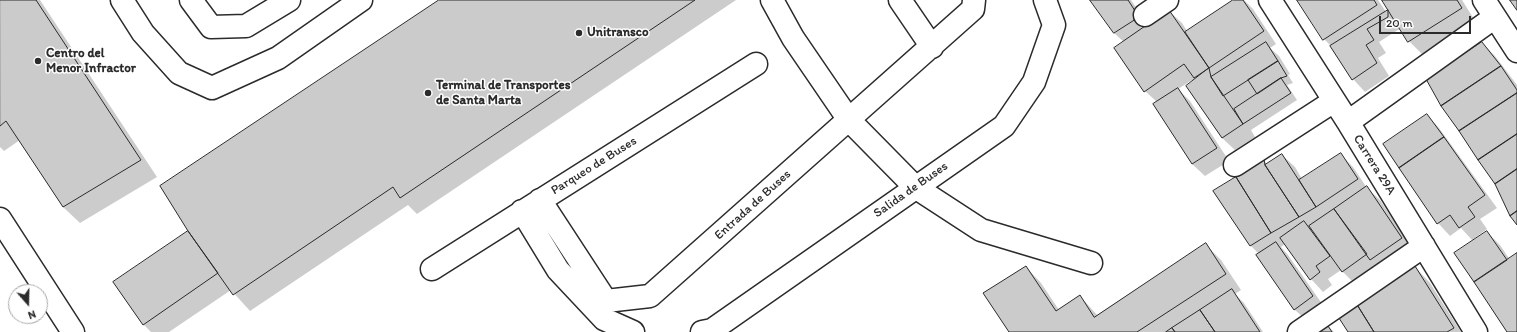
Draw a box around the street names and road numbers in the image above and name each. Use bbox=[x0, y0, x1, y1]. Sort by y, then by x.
street label: Carrera 29A bbox=[1349, 132, 1399, 198]
street label: Parqueo de Buses bbox=[548, 133, 640, 199]
street label: Salida de Buses bbox=[871, 159, 951, 221]
street label: Entrada de Buses bbox=[712, 167, 794, 243]

